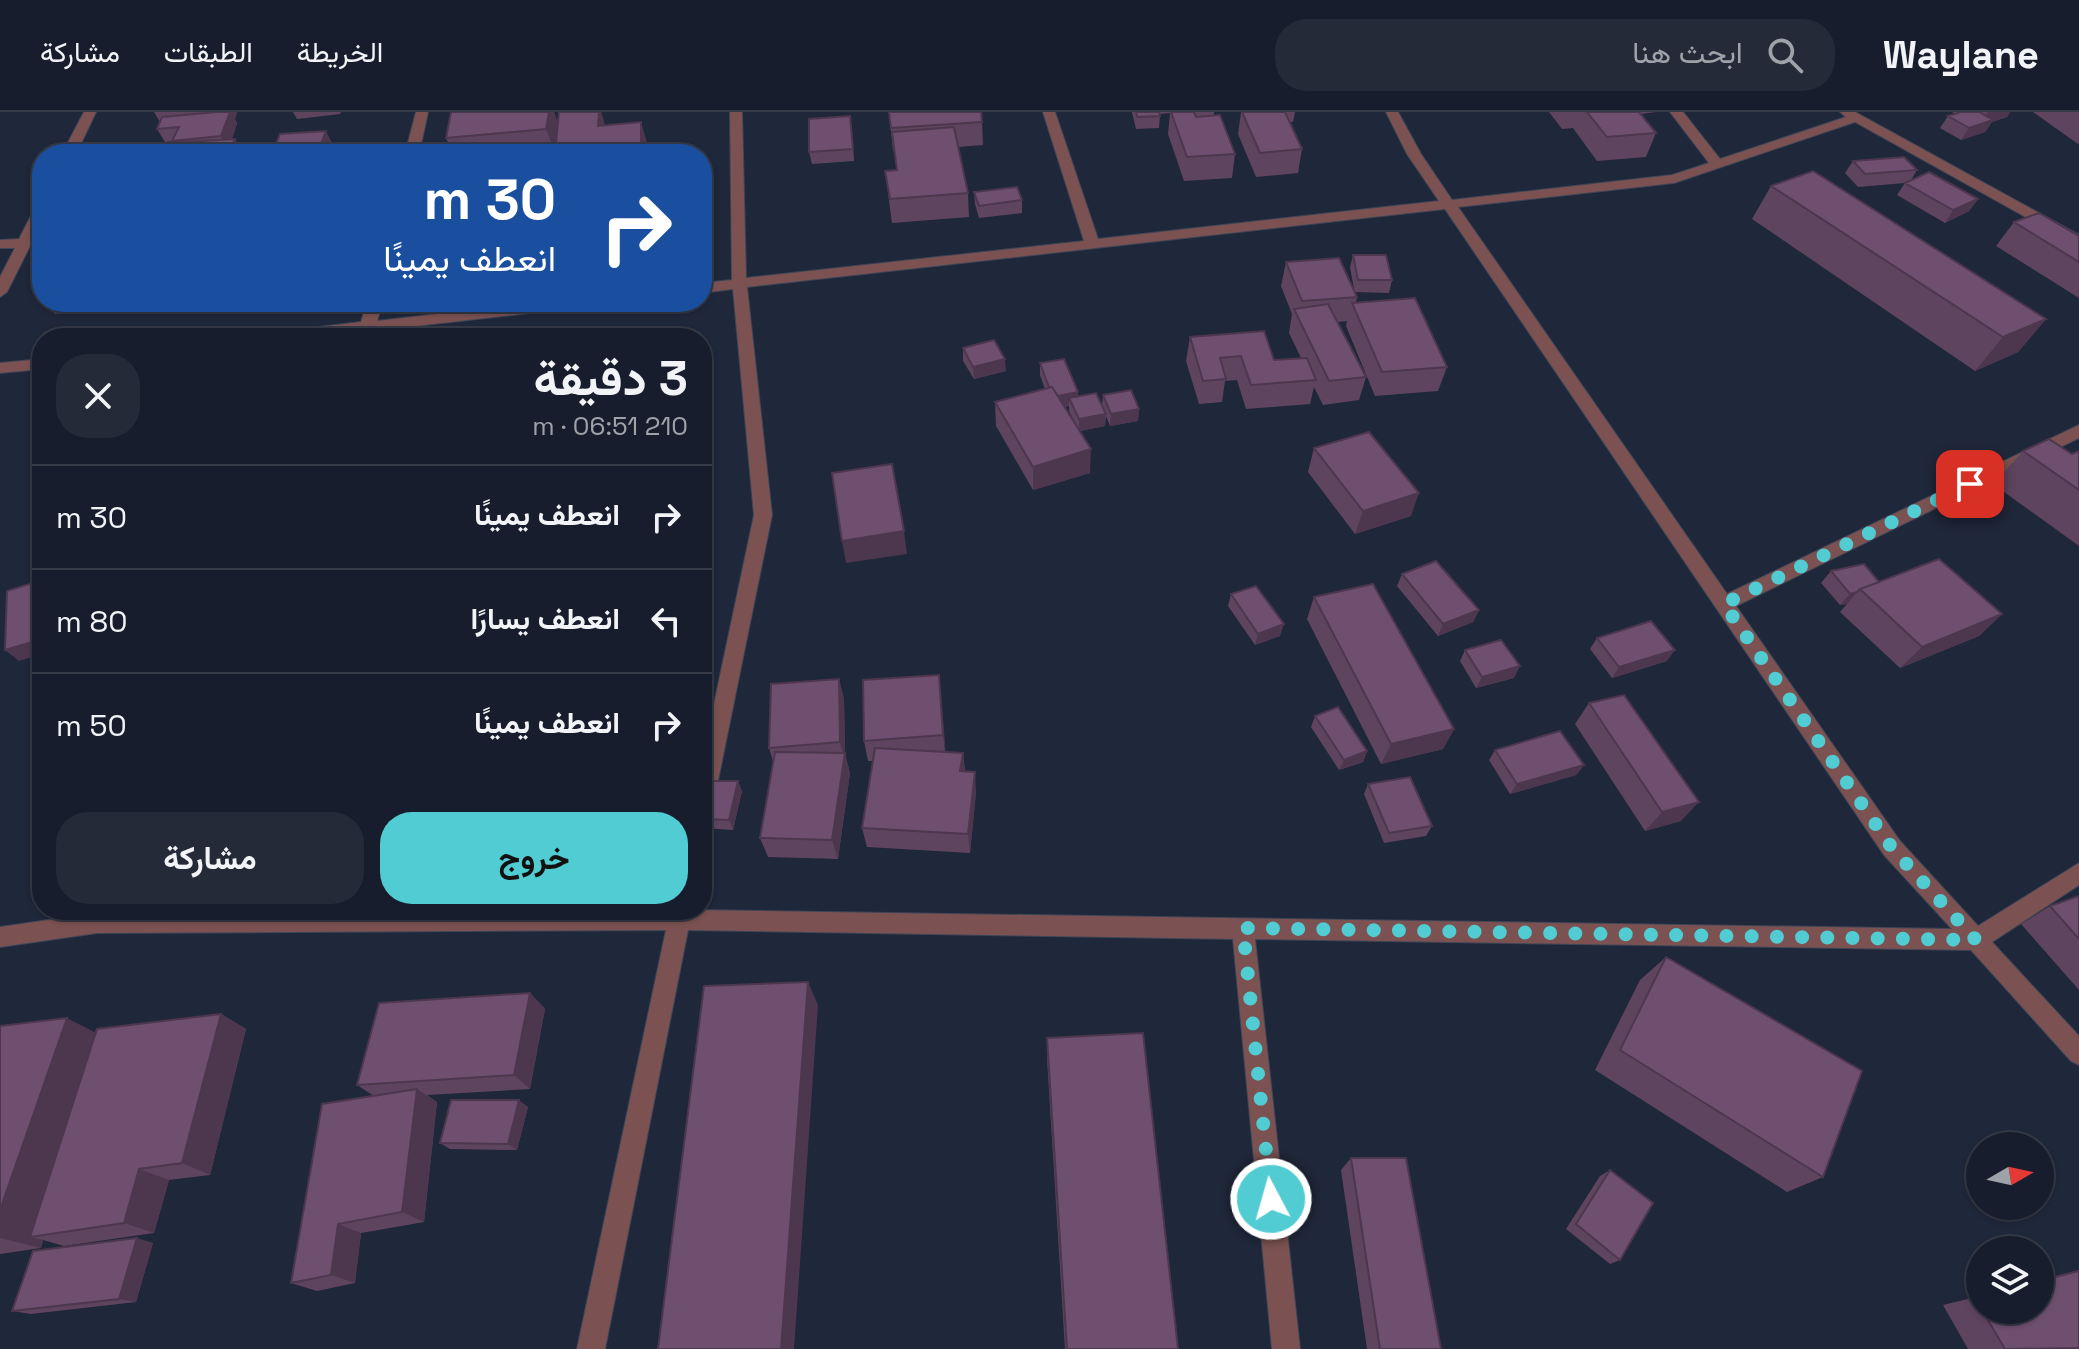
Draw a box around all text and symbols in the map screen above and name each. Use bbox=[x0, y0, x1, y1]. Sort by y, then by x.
search box bbox=[1275, 19, 1835, 91]
text: Waylane bbox=[1883, 31, 2039, 79]
text: ابحث هنا bbox=[1632, 33, 1743, 72]
icon: search bbox=[1763, 33, 1807, 77]
text: مشاركة bbox=[40, 34, 120, 70]
text: الطبقات bbox=[164, 34, 253, 70]
text: الخريطة bbox=[297, 34, 383, 70]
text: 30 m bbox=[424, 164, 556, 235]
icon: right bbox=[584, 176, 688, 280]
text: انعطف يمينًا bbox=[383, 236, 556, 282]
text: 3 دقيقة bbox=[533, 348, 688, 409]
button: close bbox=[56, 354, 140, 438]
text: 210 m · 06:51 bbox=[532, 409, 688, 443]
pin bbox=[1936, 450, 2004, 518]
icon: arrive bbox=[1948, 462, 1992, 506]
text: انعطف يمينًا bbox=[474, 495, 620, 534]
icon: right bbox=[644, 495, 688, 539]
text: 30 m bbox=[56, 498, 127, 537]
text: انعطف يسارًا bbox=[470, 599, 620, 638]
icon: left bbox=[644, 599, 688, 643]
text: 80 m bbox=[56, 602, 127, 641]
text: انعطف يمينًا bbox=[474, 703, 620, 742]
icon: right bbox=[644, 703, 688, 747]
text: 50 m bbox=[56, 706, 127, 745]
button: مشاركة bbox=[56, 812, 364, 904]
button: خروج bbox=[380, 812, 688, 904]
north arrow bbox=[1966, 1132, 2054, 1220]
map controls bbox=[1966, 1132, 2054, 1324]
position arrow bbox=[1229, 1157, 1313, 1241]
button: layers bbox=[1966, 1236, 2054, 1324]

